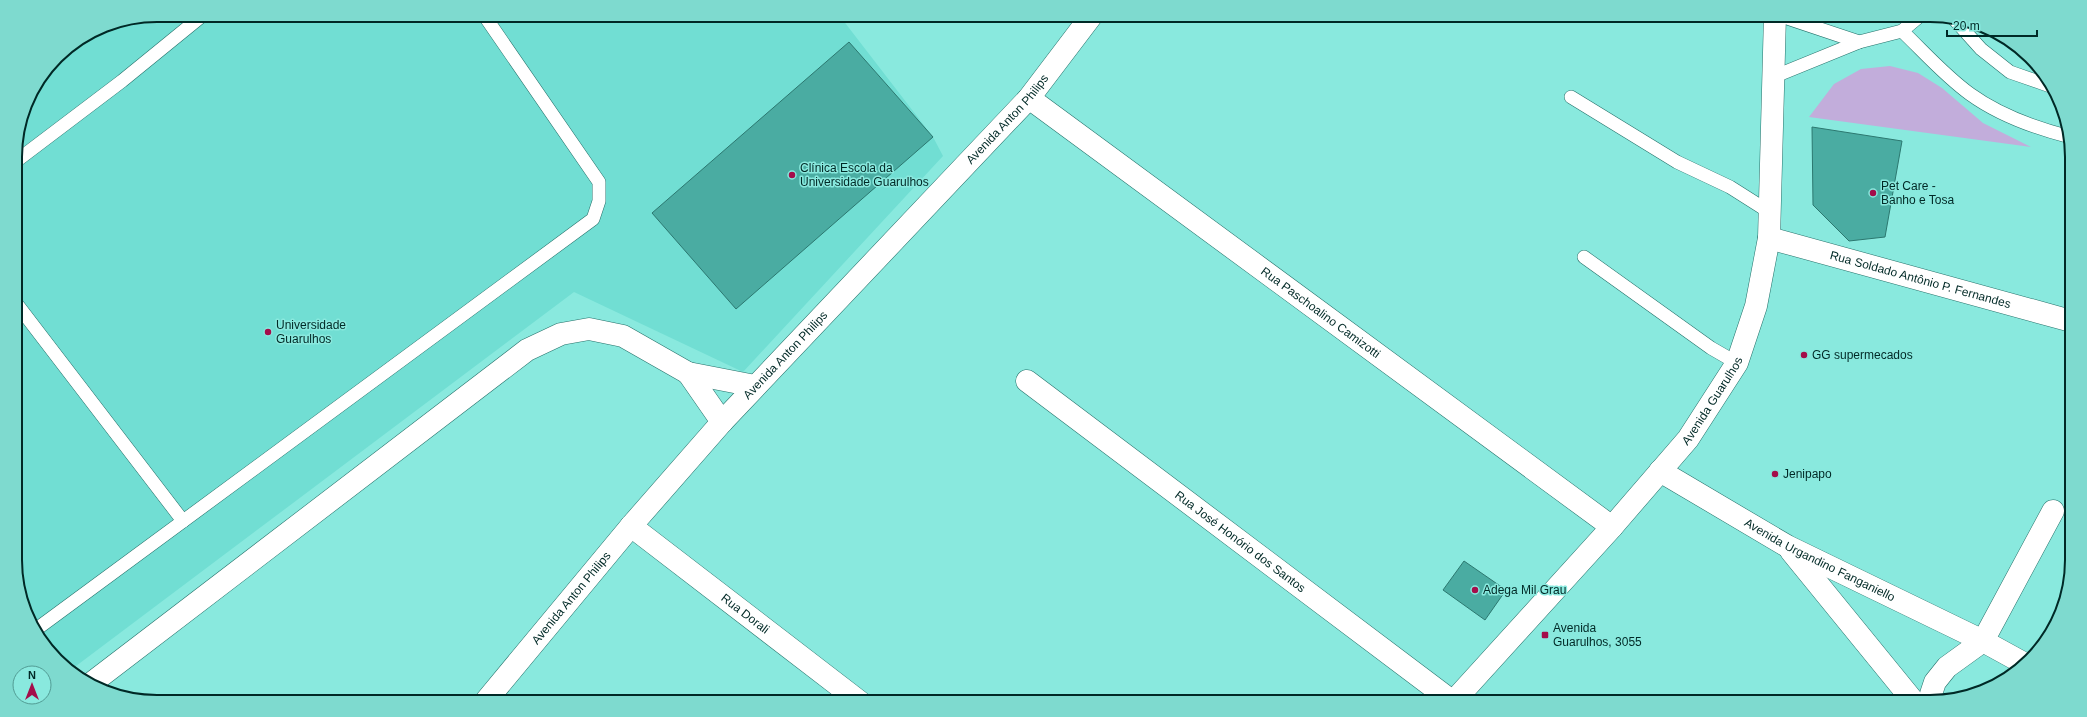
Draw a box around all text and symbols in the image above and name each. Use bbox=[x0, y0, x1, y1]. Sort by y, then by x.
scale bar bbox=[1947, 12, 2037, 38]
text: 20 m bbox=[1953, 19, 1980, 33]
street label: Avenida Anton Philips bbox=[963, 72, 1051, 167]
place label: Clínica Escola da Universidade Guarulhos bbox=[800, 161, 929, 189]
marker: Clínica Escola da Universidade Guarulhos bbox=[787, 170, 797, 180]
place label: Pet Care - Banho e Tosa bbox=[1881, 179, 1954, 207]
marker: Pet Care - Banho e Tosa bbox=[1868, 188, 1878, 198]
street label: Rua Soldado Antônio P. Fernandes bbox=[1828, 248, 2012, 311]
street label: Rua Paschoalino Camizotti bbox=[1258, 264, 1383, 361]
street label: Avenida Anton Philips bbox=[740, 308, 830, 402]
place label: Universidade Guarulhos bbox=[276, 318, 346, 346]
marker: Universidade Guarulhos bbox=[263, 327, 273, 337]
place label: GG supermecados bbox=[1812, 348, 1913, 362]
marker: GG supermecados bbox=[1799, 350, 1809, 360]
street label: Avenida Guarulhos bbox=[1679, 355, 1745, 448]
place label: Jenipapo bbox=[1783, 467, 1832, 481]
marker: Jenipapo bbox=[1770, 469, 1780, 479]
street label: Rua José Honório dos Santos bbox=[1172, 488, 1308, 595]
street label: Avenida Urgandino Fanganiello bbox=[1742, 515, 1898, 604]
street label: Avenida Anton Philips bbox=[529, 549, 614, 647]
place label: Adega Mil Grau bbox=[1483, 583, 1566, 597]
marker: Adega Mil Grau bbox=[1470, 585, 1480, 595]
street label: Rua Dorali bbox=[718, 591, 772, 637]
place label: Avenida Guarulhos, 3055 bbox=[1553, 621, 1642, 649]
marker: Avenida Guarulhos, 3055 bbox=[1540, 630, 1550, 640]
north arrow bbox=[12, 665, 52, 705]
text: N bbox=[28, 669, 36, 681]

